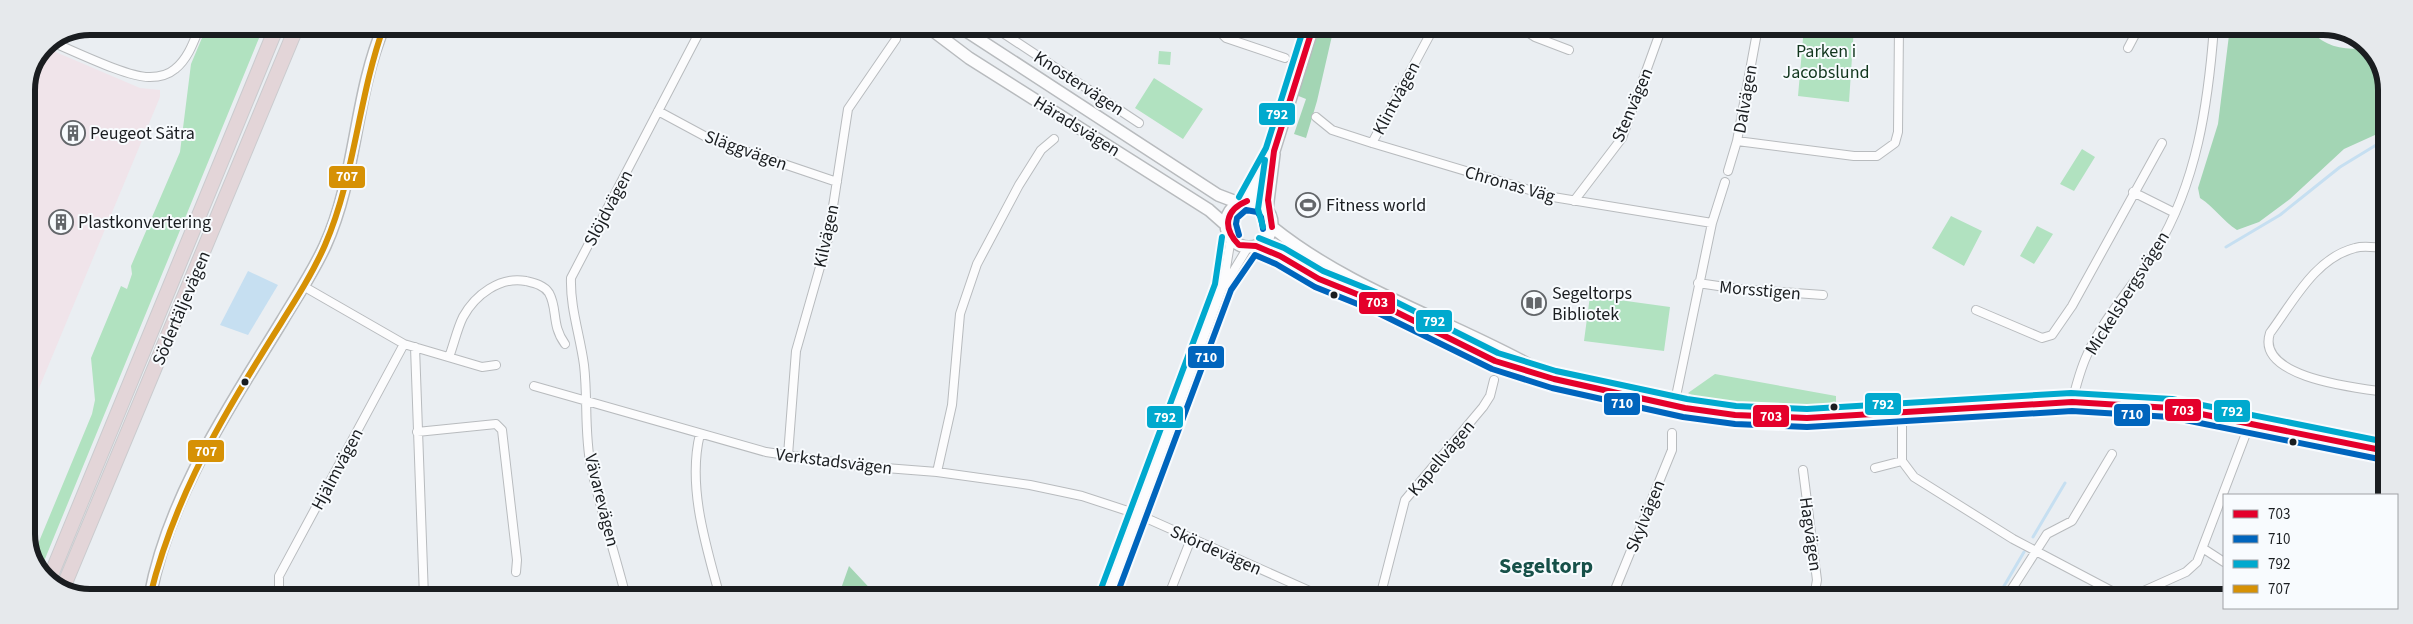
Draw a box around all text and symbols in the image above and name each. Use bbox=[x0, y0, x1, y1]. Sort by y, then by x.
park label: Parken i Jacobslund bbox=[1783, 39, 1869, 85]
street label: Knostervägen bbox=[1029, 45, 1129, 122]
street label: Klintvägen bbox=[1367, 57, 1426, 139]
street label: Dalvägen bbox=[1727, 63, 1764, 135]
street label: Stenvägen bbox=[1606, 64, 1659, 146]
street label: Häradsvägen bbox=[1029, 90, 1125, 163]
line badge: 792 bbox=[1258, 102, 1296, 126]
text: 792 bbox=[1266, 105, 1288, 125]
building icon: Peugeot Sätra bbox=[60, 120, 86, 146]
place label: Peugeot Sätra bbox=[90, 121, 195, 146]
street label: Släggvägen bbox=[701, 124, 791, 177]
street label: Chronas Väg bbox=[1462, 160, 1558, 209]
line badge: 707 bbox=[328, 165, 366, 189]
street label: Slöjdvägen bbox=[578, 166, 639, 251]
text: 707 bbox=[336, 167, 358, 187]
sports icon: Fitness world bbox=[1295, 192, 1321, 218]
place label: Fitness world bbox=[1326, 193, 1426, 218]
street label: Kilvägen bbox=[808, 202, 845, 270]
building icon: Plastkonvertering bbox=[48, 209, 74, 235]
place label: Plastkonvertering bbox=[78, 210, 211, 235]
street label: Mickelsbergsvägen bbox=[2079, 227, 2176, 360]
street label: Södertäljevägen bbox=[146, 247, 217, 369]
street label: Morsstigen bbox=[1718, 274, 1802, 307]
place label: Segeltorps Bibliotek bbox=[1552, 281, 1632, 327]
unlabelled marker bbox=[1329, 290, 1339, 300]
library icon: Segeltorps Bibliotek bbox=[1521, 290, 1547, 316]
line badge: 703 bbox=[1358, 291, 1396, 315]
text: 703 bbox=[1366, 293, 1388, 313]
line badge: 792 bbox=[1415, 309, 1453, 333]
text: 792 bbox=[1423, 312, 1445, 332]
line badge: 710 bbox=[1187, 345, 1225, 369]
text: 710 bbox=[1195, 348, 1217, 368]
unlabelled marker bbox=[240, 377, 250, 387]
line badge: 710 bbox=[1603, 392, 1641, 416]
line badge: 792 bbox=[1864, 392, 1902, 416]
text: 710 bbox=[1611, 394, 1633, 414]
text: 792 bbox=[1872, 395, 1894, 415]
line badge: 703 bbox=[2164, 398, 2202, 422]
line badge: 792 bbox=[2213, 399, 2251, 423]
text: 703 bbox=[2172, 401, 2194, 421]
unlabelled marker bbox=[1829, 402, 1839, 412]
text: 792 bbox=[2221, 402, 2243, 422]
line badge: 710 bbox=[2113, 403, 2151, 427]
line badge: 703 bbox=[1752, 404, 1790, 428]
line badge: 792 bbox=[1146, 405, 1184, 429]
text: 710 bbox=[2121, 405, 2143, 425]
text: 703 bbox=[1760, 407, 1782, 427]
text: 792 bbox=[1154, 408, 1176, 428]
street label: Kapellvägen bbox=[1402, 415, 1481, 502]
street label: Hjälmvägen bbox=[305, 424, 369, 515]
unlabelled marker bbox=[2288, 437, 2298, 447]
line badge: 707 bbox=[187, 439, 225, 463]
text: 707 bbox=[195, 442, 217, 462]
street label: Verkstadsvägen bbox=[774, 442, 894, 481]
street label: Vävarevägen bbox=[578, 451, 625, 549]
street label: Skylvägen bbox=[1620, 476, 1671, 556]
legend bbox=[2223, 494, 2398, 609]
street label: Hagvägen bbox=[1793, 495, 1828, 573]
text: 703 bbox=[2268, 504, 2290, 525]
street label: Skördevägen bbox=[1166, 519, 1266, 582]
text: 710 bbox=[2268, 529, 2290, 550]
district label: Segeltorp bbox=[1499, 550, 1593, 582]
text: 792 bbox=[2268, 554, 2290, 575]
text: 707 bbox=[2268, 579, 2290, 600]

